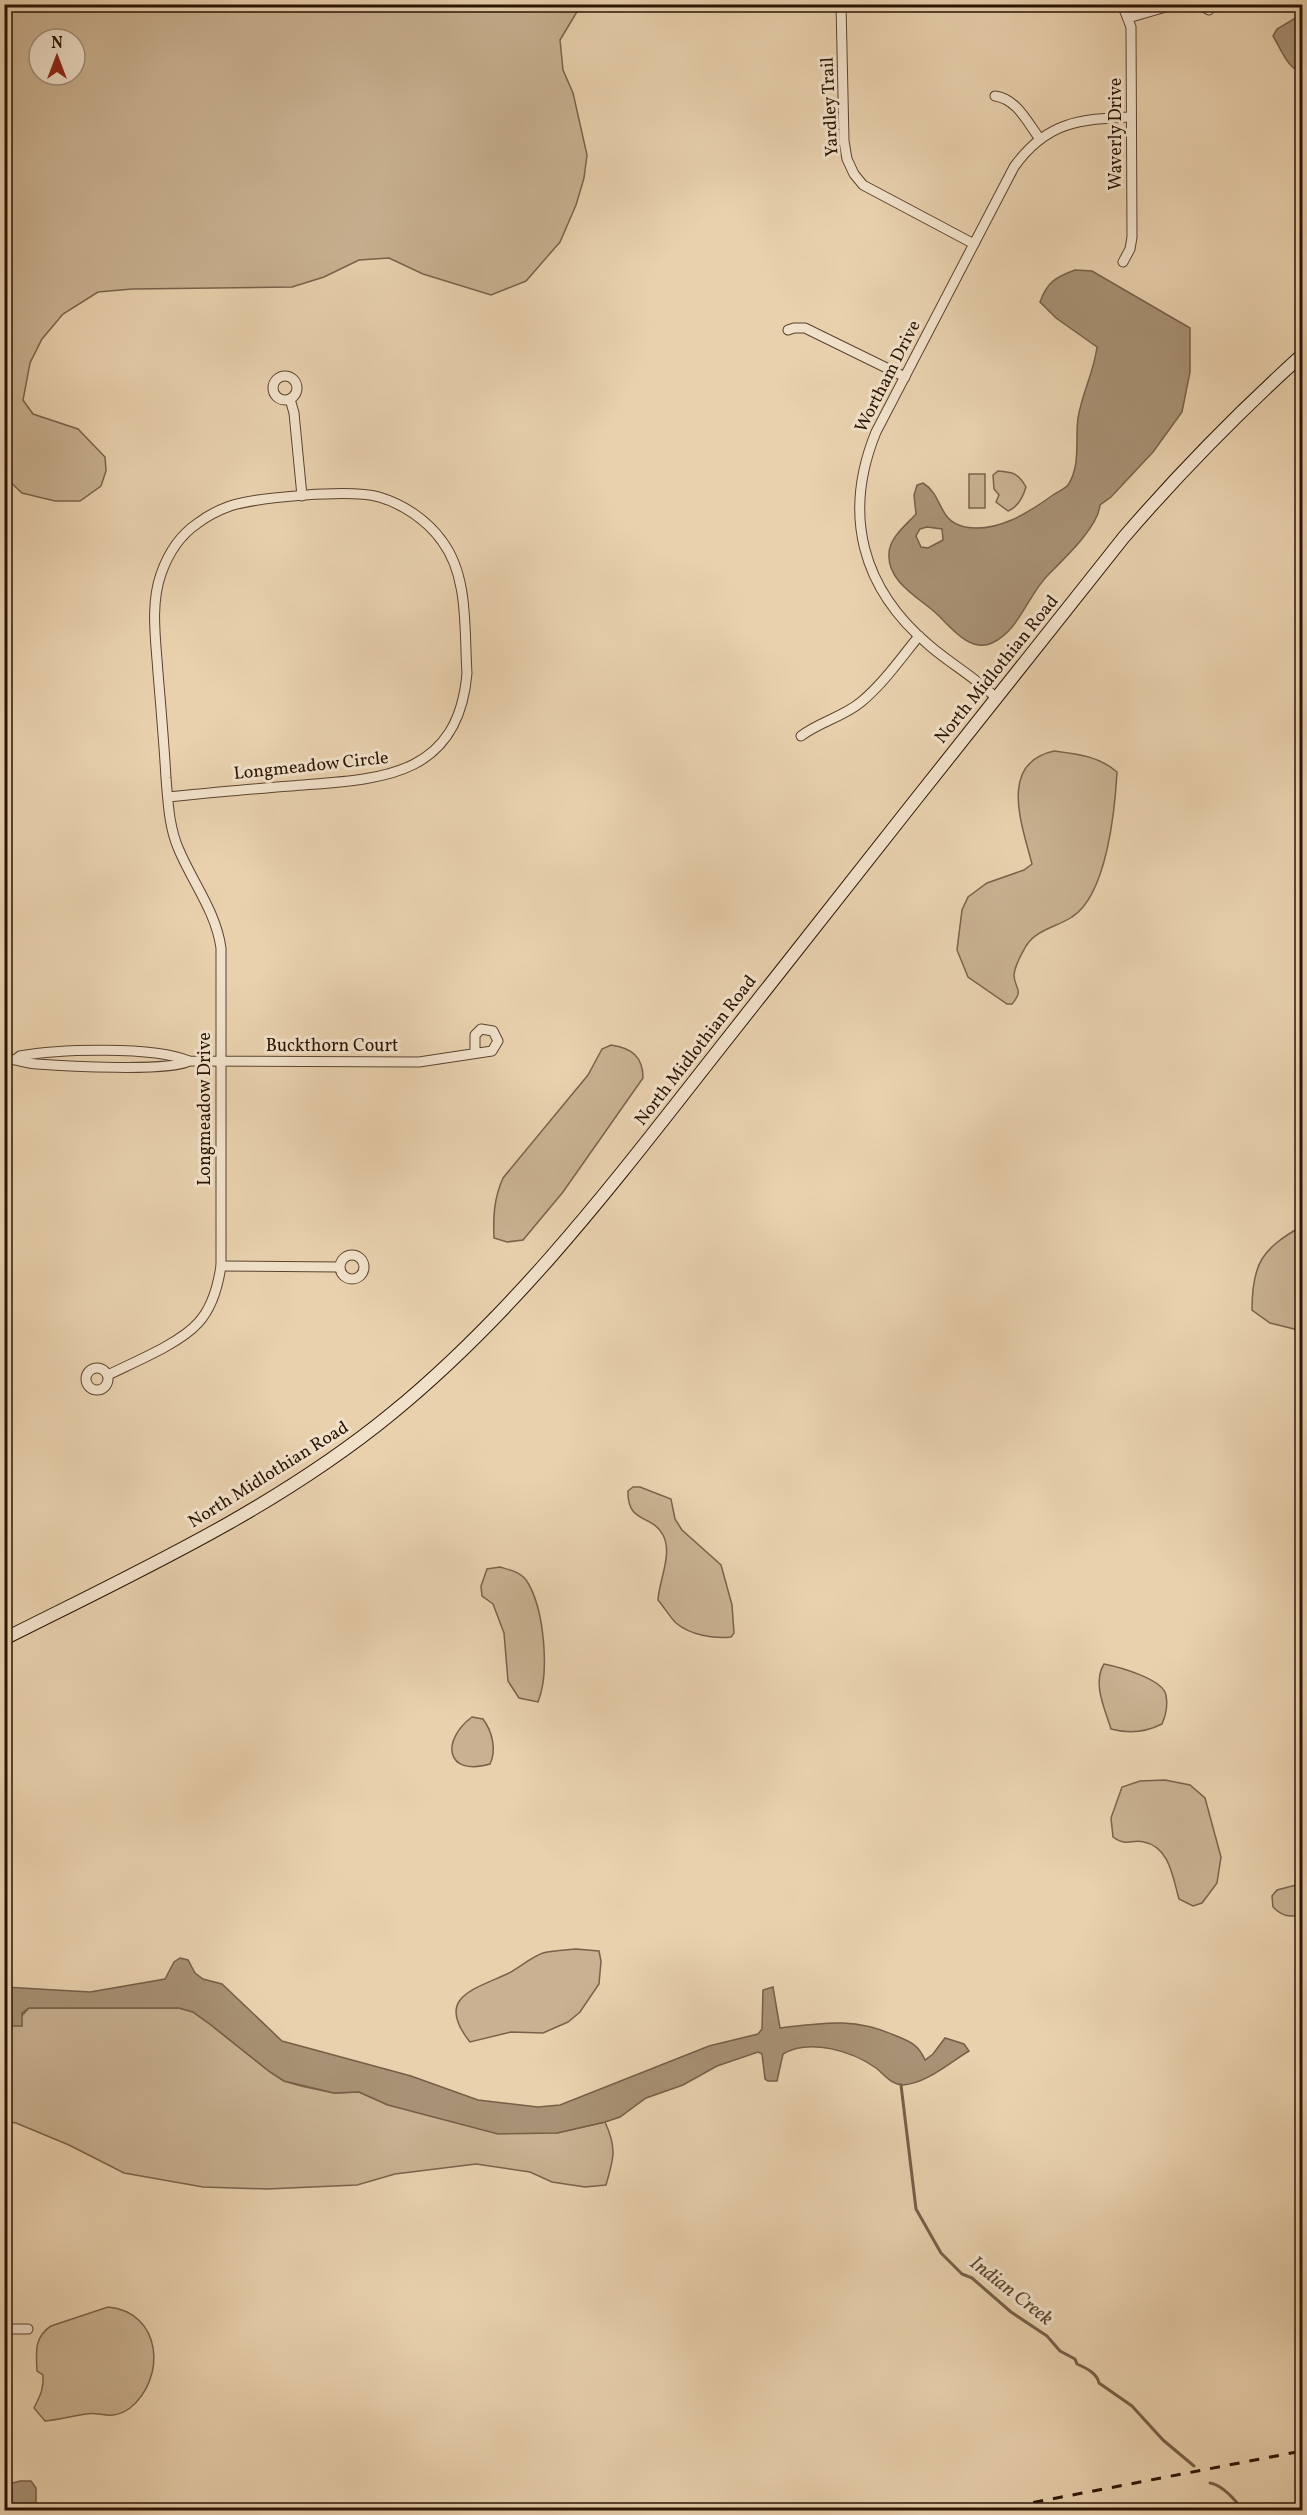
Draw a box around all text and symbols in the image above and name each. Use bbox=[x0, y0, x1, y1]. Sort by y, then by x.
north arrow bbox=[27, 27, 87, 87]
text: N bbox=[51, 33, 63, 55]
street label: Yardley Trail bbox=[815, 56, 846, 157]
street label: Waverly Drive bbox=[1104, 78, 1129, 190]
street label: Wortham Drive bbox=[849, 316, 927, 437]
street label: North Midlothian Road bbox=[929, 590, 1065, 750]
street label: Longmeadow Circle bbox=[232, 746, 390, 787]
street label: North Midlothian Road bbox=[629, 970, 763, 1131]
street label: Longmeadow Drive bbox=[193, 1032, 218, 1186]
street label: Buckthorn Court bbox=[266, 1034, 398, 1059]
street label: North Midlothian Road bbox=[184, 1416, 354, 1535]
water label: Indian Creek bbox=[963, 2250, 1058, 2333]

